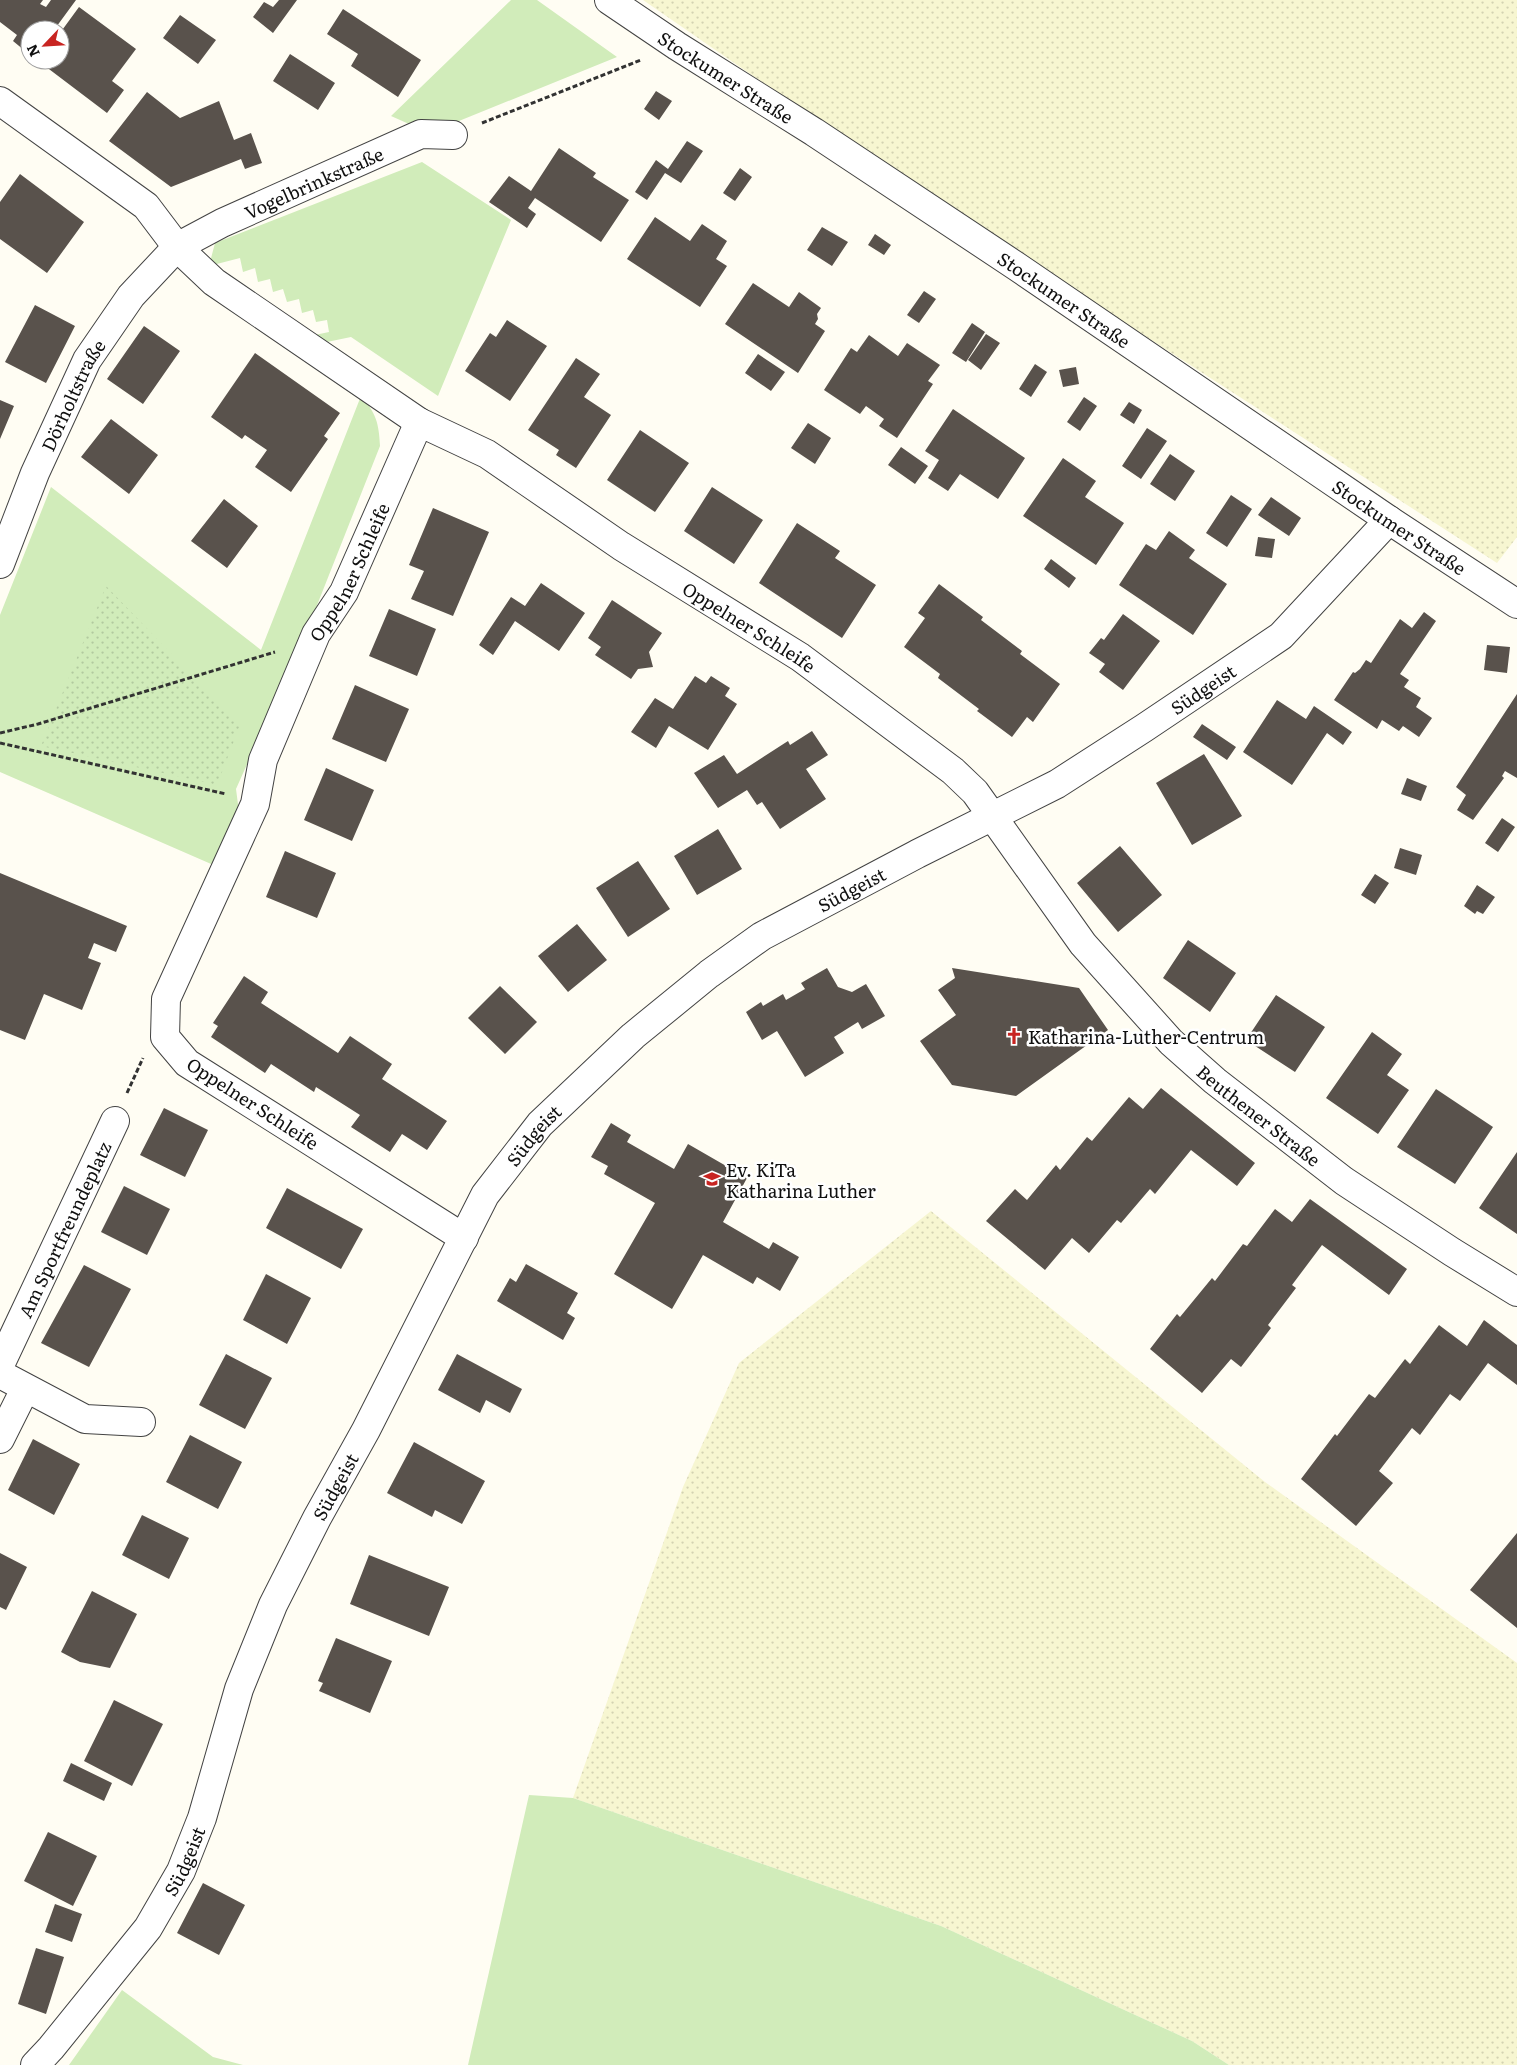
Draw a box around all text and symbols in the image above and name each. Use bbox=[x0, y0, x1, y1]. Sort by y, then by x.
north arrow bbox=[20, 20, 70, 70]
street label: Stockumer Straße bbox=[653, 24, 799, 130]
text: N bbox=[21, 41, 44, 60]
street label: Vogelbrinkstraße bbox=[240, 139, 387, 225]
street label: Stockumer Straße bbox=[993, 244, 1136, 354]
street label: Dörholtstraße bbox=[33, 333, 111, 455]
street label: Stockumer Straße bbox=[1328, 472, 1472, 581]
street label: Oppelner Schleife bbox=[302, 498, 395, 646]
street label: Oppelner Schleife bbox=[678, 574, 822, 678]
street label: Südgeist bbox=[1165, 657, 1241, 720]
street label: Südgeist bbox=[812, 859, 891, 918]
place label: Katharina-Luther-Centrum bbox=[1028, 1023, 1264, 1050]
church icon: Katharina-Luther-Centrum bbox=[1004, 1026, 1024, 1046]
street label: Oppelner Schleife bbox=[182, 1050, 324, 1156]
street label: Beuthener Straße bbox=[1191, 1058, 1327, 1172]
street label: Südgeist bbox=[499, 1097, 567, 1171]
street label: Am Sportfreundeplatz bbox=[11, 1137, 117, 1322]
place label: Ev. KiTa Katharina Luther bbox=[726, 1156, 876, 1204]
school or university icon: Ev. KiTa Katharina Luther bbox=[702, 1169, 722, 1189]
street label: Südgeist bbox=[305, 1447, 365, 1525]
street label: Südgeist bbox=[156, 1822, 211, 1900]

